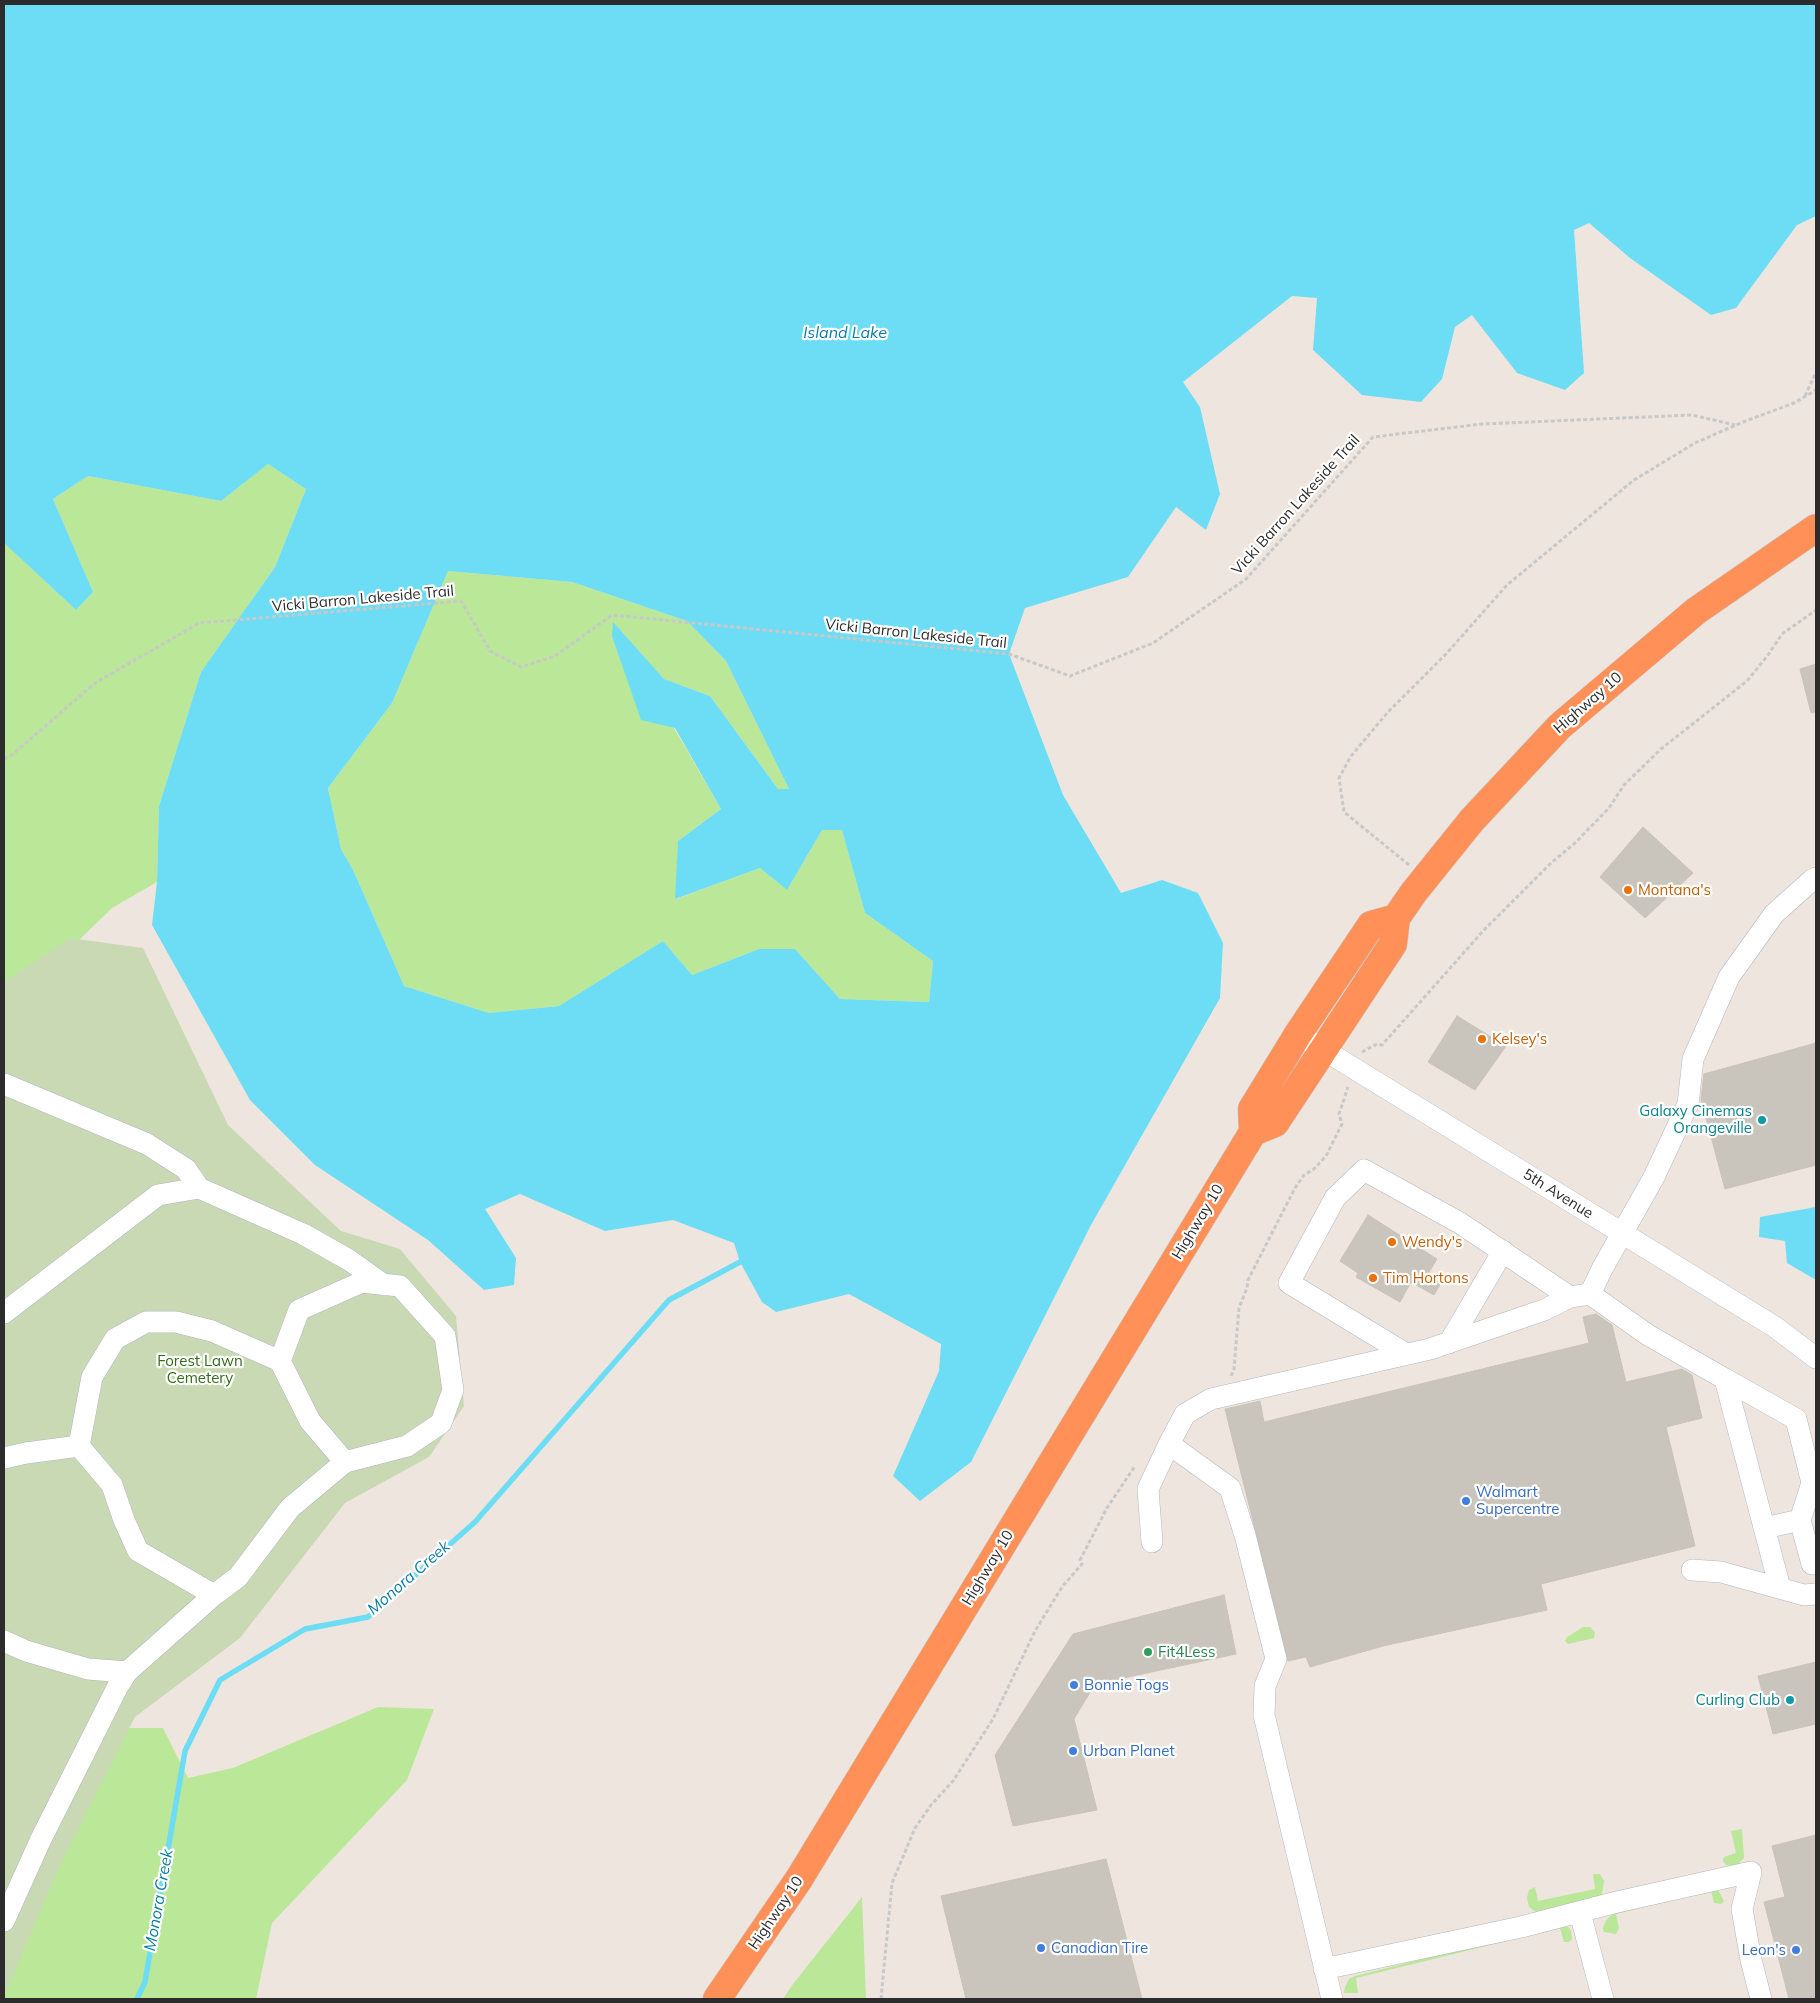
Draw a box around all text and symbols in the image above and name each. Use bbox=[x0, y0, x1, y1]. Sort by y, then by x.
water label: Island Lake bbox=[803, 323, 887, 343]
street label: Vicki Barron Lakeside Trail bbox=[1228, 431, 1364, 579]
street label: Vicki Barron Lakeside Trail bbox=[271, 582, 455, 616]
street label: Vicki Barron Lakeside Trail bbox=[824, 616, 1008, 652]
street label: Highway 10 bbox=[1550, 668, 1626, 738]
place label: Montana's bbox=[1638, 881, 1711, 899]
marker: Montana's bbox=[1622, 884, 1634, 896]
place label: Kelsey's bbox=[1492, 1030, 1547, 1048]
marker: Kelsey's bbox=[1476, 1033, 1488, 1045]
place label: Galaxy Cinemas Orangeville bbox=[1639, 1102, 1752, 1137]
marker: Galaxy Cinemas Orangeville bbox=[1756, 1114, 1768, 1126]
street label: 5th Avenue bbox=[1520, 1165, 1596, 1223]
street label: Highway 10 bbox=[1169, 1181, 1227, 1263]
place label: Wendy's bbox=[1402, 1233, 1462, 1251]
marker: Wendy's bbox=[1386, 1236, 1398, 1248]
place label: Tim Hortons bbox=[1383, 1269, 1469, 1287]
marker: Tim Hortons bbox=[1367, 1272, 1379, 1284]
park label: Forest Lawn Cemetery bbox=[157, 1352, 243, 1387]
place label: Walmart Supercentre bbox=[1476, 1483, 1559, 1518]
marker: Walmart Supercentre bbox=[1460, 1495, 1472, 1507]
street label: Highway 10 bbox=[959, 1527, 1017, 1609]
water label: Monora Creek bbox=[364, 1537, 454, 1619]
place label: Fit4Less bbox=[1158, 1643, 1215, 1661]
marker: Fit4Less bbox=[1142, 1646, 1154, 1658]
place label: Bonnie Togs bbox=[1084, 1676, 1169, 1694]
marker: Bonnie Togs bbox=[1068, 1679, 1080, 1691]
place label: Curling Club bbox=[1695, 1691, 1780, 1709]
marker: Curling Club bbox=[1784, 1694, 1796, 1706]
place label: Urban Planet bbox=[1083, 1742, 1175, 1760]
marker: Urban Planet bbox=[1067, 1745, 1079, 1757]
water label: Monora Creek bbox=[141, 1848, 177, 1952]
street label: Highway 10 bbox=[745, 1873, 807, 1953]
place label: Canadian Tire bbox=[1051, 1939, 1148, 1957]
place label: Leon's bbox=[1742, 1941, 1786, 1959]
marker: Canadian Tire bbox=[1035, 1942, 1047, 1954]
marker: Leon's bbox=[1790, 1944, 1802, 1956]

